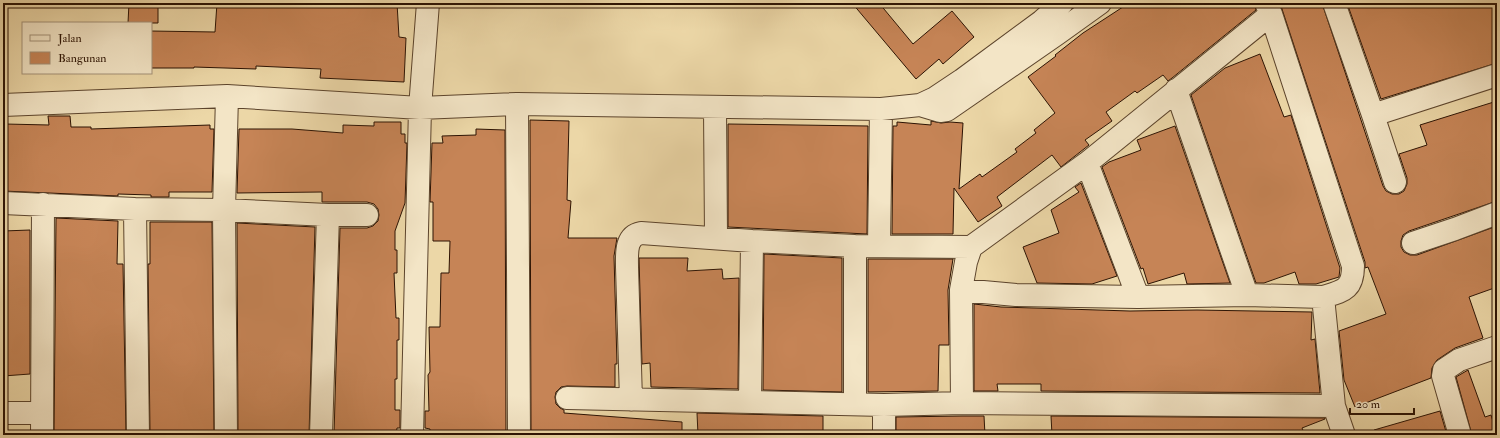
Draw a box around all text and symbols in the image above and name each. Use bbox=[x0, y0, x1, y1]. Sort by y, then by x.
legend bbox=[22, 22, 152, 74]
text: Jalan bbox=[57, 31, 82, 46]
text: Bangunan bbox=[58, 51, 107, 66]
scale bar bbox=[1350, 390, 1414, 416]
text: 20 m bbox=[1356, 397, 1381, 412]

